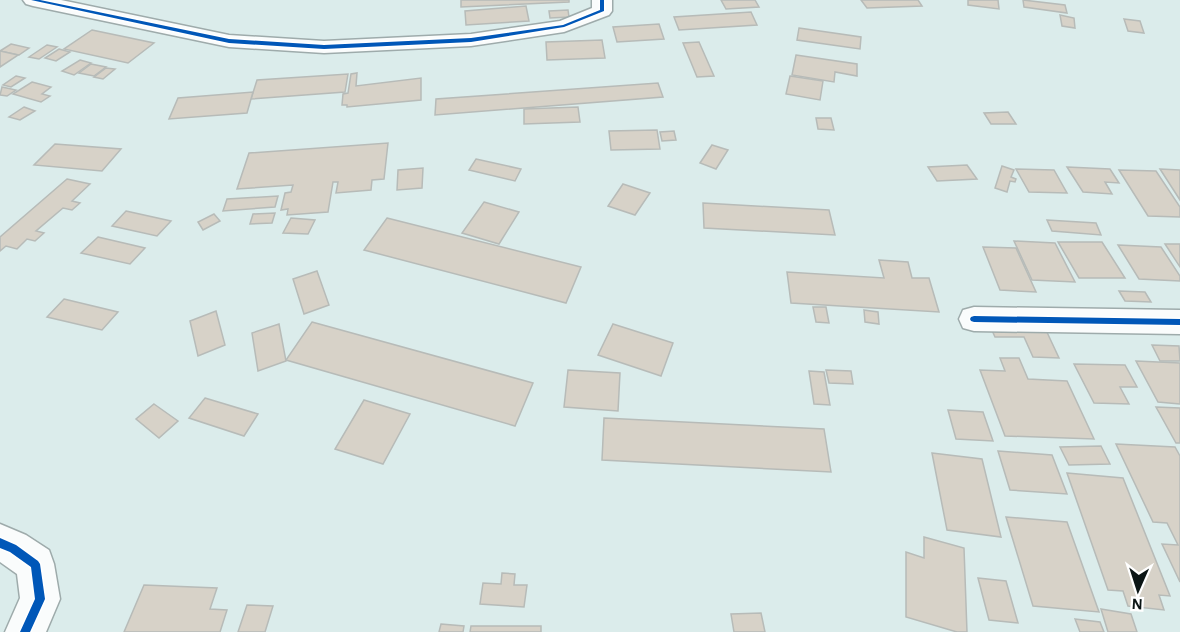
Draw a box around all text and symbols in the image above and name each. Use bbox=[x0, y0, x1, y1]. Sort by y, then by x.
north arrow bbox=[1108, 560, 1168, 620]
text: N bbox=[1131, 596, 1143, 612]

